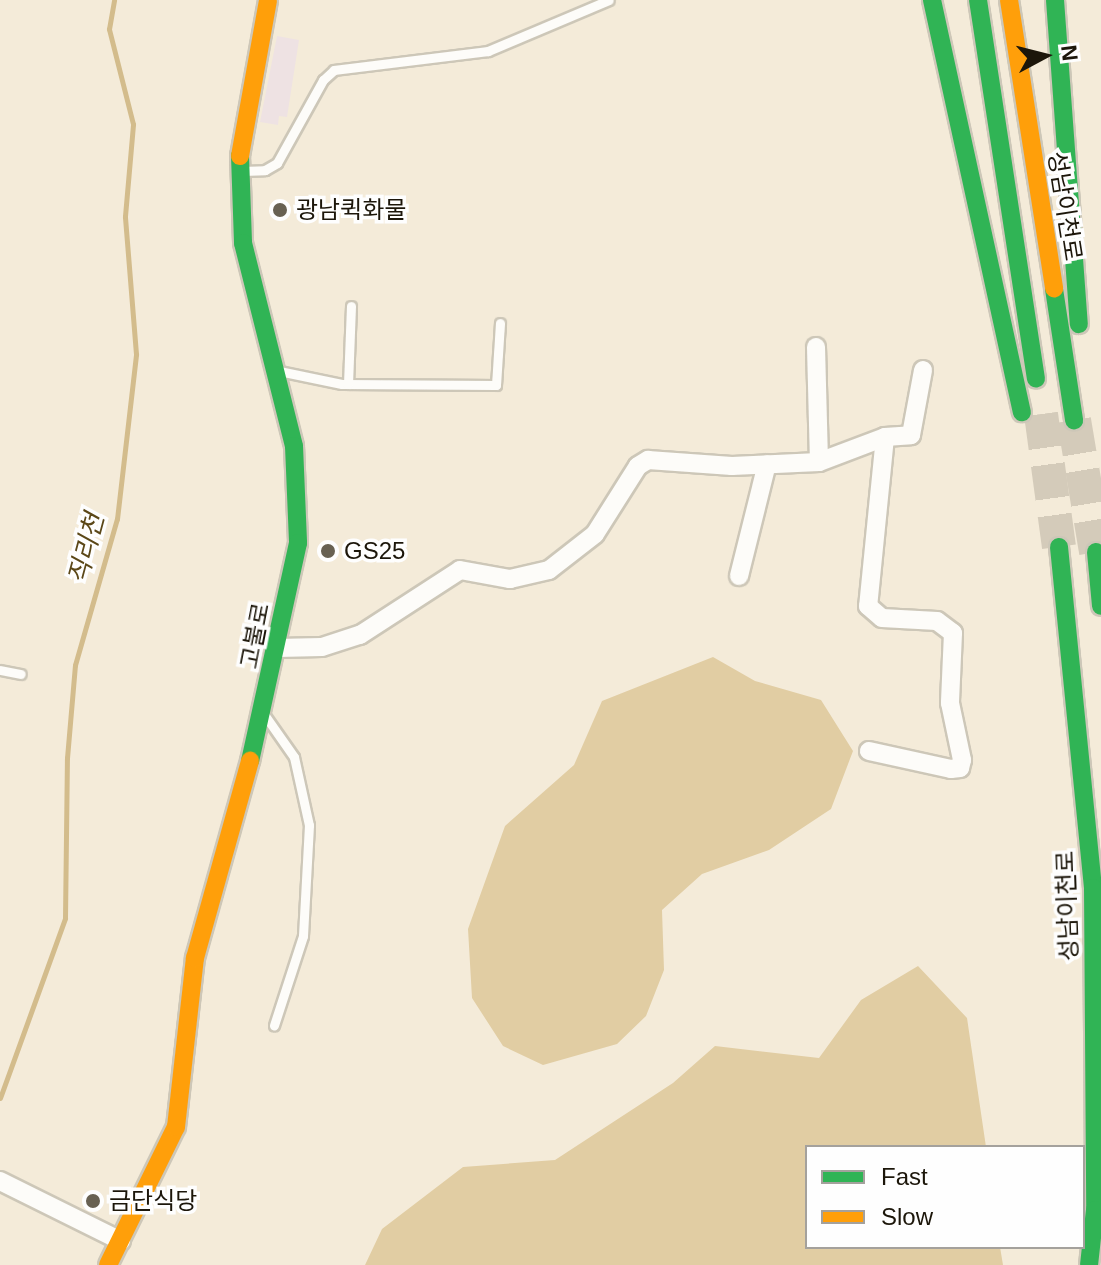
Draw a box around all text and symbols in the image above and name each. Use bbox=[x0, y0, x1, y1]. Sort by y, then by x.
north arrow bbox=[1005, 16, 1085, 96]
text: N bbox=[1056, 44, 1083, 62]
street label: 성남이천로 bbox=[1042, 149, 1088, 263]
place label: 광남퀵화물 bbox=[296, 196, 406, 224]
marker: 광남퀵화물 bbox=[271, 201, 289, 219]
water label: 직리천 bbox=[63, 510, 111, 588]
place label: GS25 bbox=[344, 537, 405, 565]
marker: GS25 bbox=[319, 542, 337, 560]
street label: 고불로 bbox=[235, 601, 275, 671]
street label: 성남이천로 bbox=[1051, 850, 1083, 962]
legend bbox=[805, 1145, 1085, 1249]
text: Fast bbox=[881, 1163, 928, 1190]
place label: 금단식당 bbox=[109, 1187, 197, 1215]
marker: 금단식당 bbox=[84, 1192, 102, 1210]
text: Slow bbox=[881, 1203, 933, 1230]

